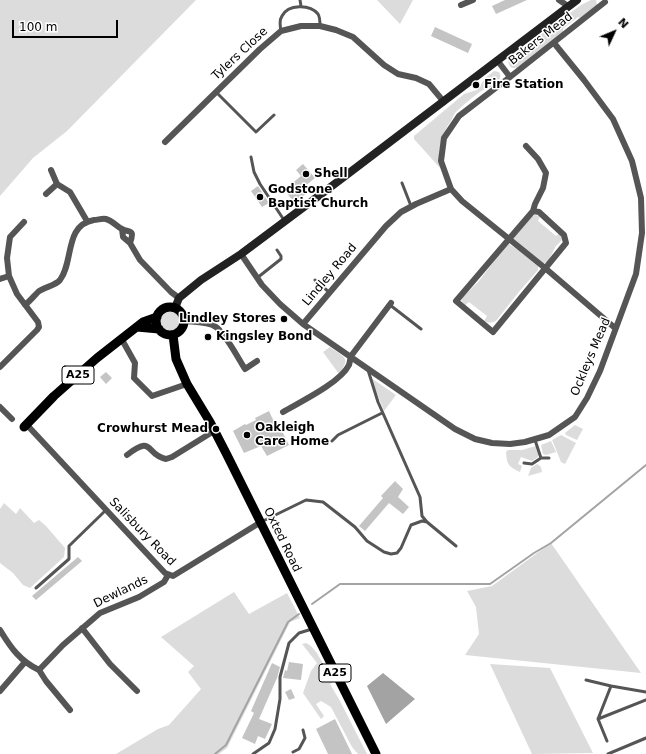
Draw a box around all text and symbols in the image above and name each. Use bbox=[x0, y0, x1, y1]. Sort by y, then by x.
street label: Bakers Mead bbox=[506, 10, 576, 68]
scale bar bbox=[14, 12, 120, 38]
north arrow bbox=[594, 12, 634, 52]
text: N bbox=[615, 15, 631, 31]
text: 100 m bbox=[19, 20, 57, 34]
street label: Tylers Close bbox=[209, 25, 271, 83]
place label: Fire Station bbox=[484, 78, 564, 92]
marker: Fire Station bbox=[471, 80, 481, 90]
place label: Shell bbox=[314, 167, 348, 181]
marker: Shell bbox=[301, 169, 311, 179]
place label: Godstone Baptist Church bbox=[268, 183, 368, 211]
marker: Godstone Baptist Church bbox=[255, 192, 265, 202]
street label: Lindley Road bbox=[300, 241, 360, 309]
place label: Lindley Stores bbox=[179, 312, 276, 326]
marker: Lindley Stores bbox=[279, 314, 289, 324]
street label: Ockleys Mead bbox=[568, 316, 614, 398]
place label: Kingsley Bond bbox=[216, 330, 312, 344]
marker: Kingsley Bond bbox=[203, 332, 213, 342]
road number: A25 bbox=[62, 366, 94, 384]
place label: Oakleigh Care Home bbox=[255, 421, 329, 449]
place label: Crowhurst Mead bbox=[97, 422, 208, 436]
marker: Crowhurst Mead bbox=[211, 424, 221, 434]
marker: Oakleigh Care Home bbox=[242, 430, 252, 440]
street label: Salisbury Road bbox=[106, 495, 178, 569]
street label: Oxted Road bbox=[260, 505, 304, 575]
street label: Dewlands bbox=[92, 573, 150, 611]
road number: A25 bbox=[319, 664, 351, 682]

